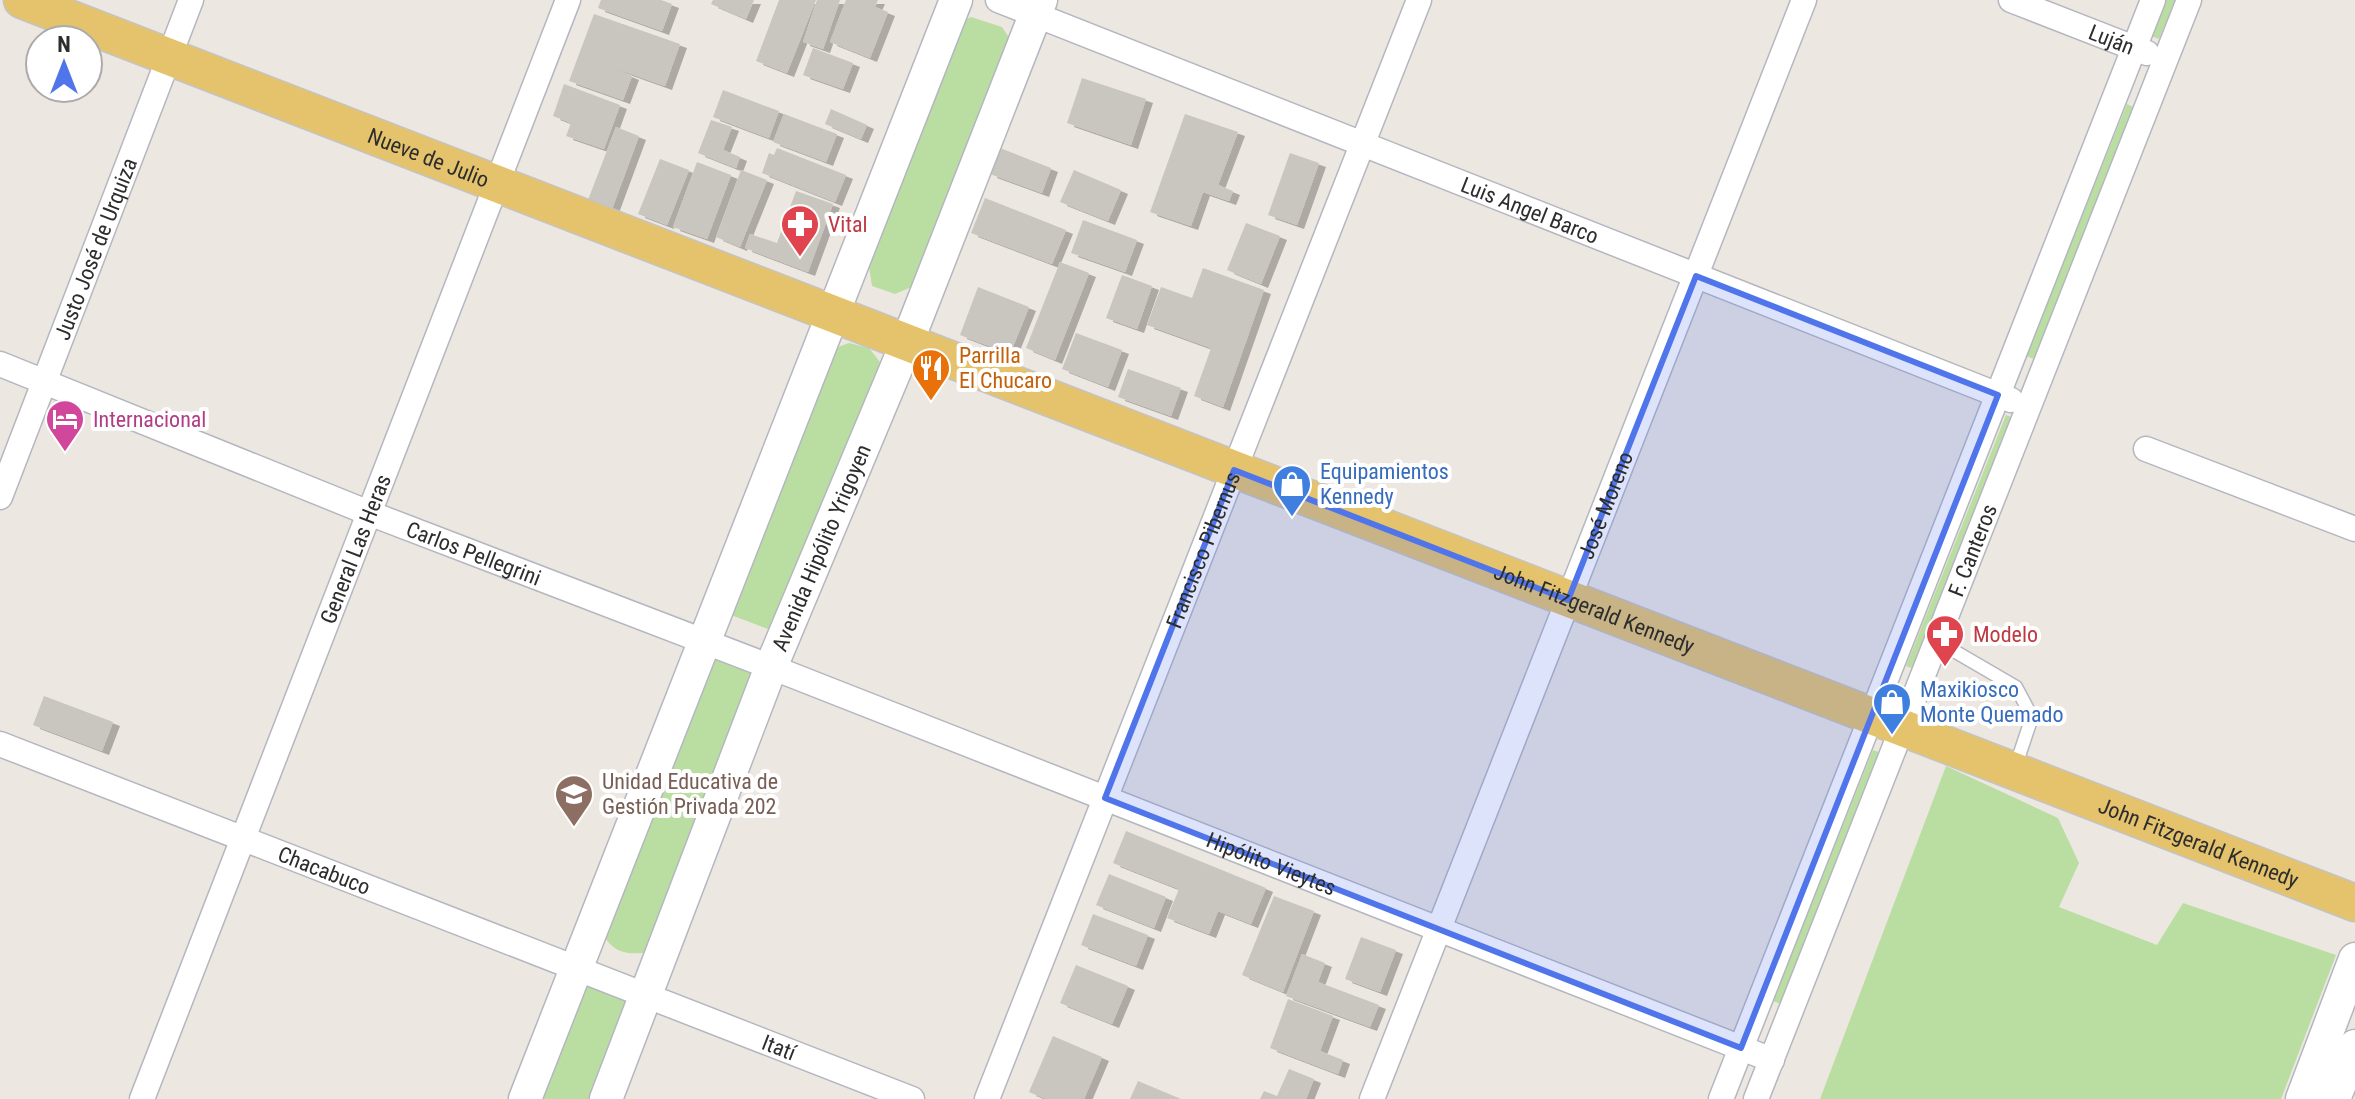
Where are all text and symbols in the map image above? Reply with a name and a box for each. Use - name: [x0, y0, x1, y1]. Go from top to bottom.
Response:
- street label: Luján: [2085, 19, 2138, 59]
- north arrow: [24, 24, 104, 104]
- text: N: [57, 32, 71, 57]
- street label: Nueve de Julio: [364, 123, 493, 192]
- street label: Justo José de Urquiza: [49, 154, 142, 343]
- street label: Luis Angel Barco: [1458, 172, 1602, 248]
- pharmacy icon: Vital: [779, 203, 821, 258]
- place label: Vital: [828, 212, 867, 237]
- place label: Parrilla El Chucaro: [959, 343, 1052, 393]
- restaurant icon: Parrilla El Chucaro: [910, 347, 952, 402]
- hotel icon: Internacional: [44, 398, 86, 453]
- place label: Internacional: [93, 407, 206, 432]
- street label: Avenida Hipólito Yrigoyen: [767, 440, 875, 655]
- street label: José Moreno: [1573, 448, 1638, 563]
- place label: Equipamientos Kennedy: [1320, 459, 1449, 509]
- shop icon: Equipamientos Kennedy: [1271, 463, 1313, 518]
- street label: Francisco Pibernus: [1161, 468, 1245, 632]
- street label: General Las Heras: [315, 471, 395, 627]
- street label: F. Canteros: [1943, 500, 2002, 600]
- street label: Carlos Pellegrini: [403, 516, 544, 590]
- street label: John Fitzgerald Kennedy: [1491, 559, 1698, 659]
- pharmacy icon: Modelo: [1924, 613, 1966, 668]
- place label: Modelo: [1973, 622, 2038, 647]
- place label: Maxikiosco Monte Quemado: [1920, 677, 2063, 727]
- shop icon: Maxikiosco Monte Quemado: [1871, 681, 1913, 736]
- place label: Unidad Educativa de Gestión Privada 202: [602, 769, 778, 819]
- school or university icon: Unidad Educativa de Gestión Privada 202: [553, 773, 595, 828]
- street label: John Fitzgerald Kennedy: [2095, 792, 2302, 892]
- street label: Hipólito Vieytes: [1203, 827, 1340, 900]
- street label: Chacabuco: [275, 841, 374, 899]
- street label: Itatí: [759, 1029, 800, 1065]

